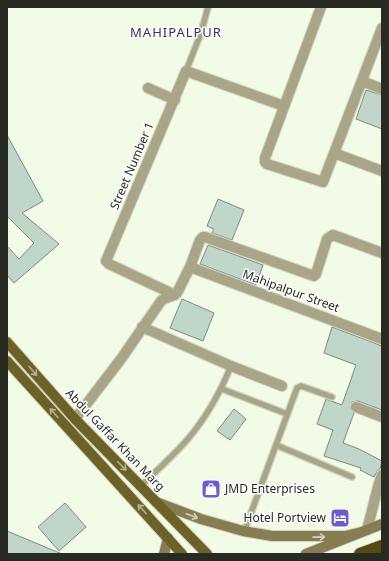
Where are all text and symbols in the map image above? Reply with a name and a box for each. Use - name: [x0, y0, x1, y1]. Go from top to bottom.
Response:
- district label: MAHIPALPUR: [130, 23, 222, 41]
- street label: Street Number 1: [105, 119, 158, 212]
- street label: Mahipalpur Street: [240, 265, 342, 316]
- one-way arrow: [28, 366, 38, 376]
- street label: Abdul Gaffar Khan Marg: [62, 385, 169, 495]
- one-way arrow: [50, 408, 59, 418]
- one-way arrow: [117, 461, 126, 471]
- shop icon: JMD Enterprises: [200, 478, 222, 500]
- place label: JMD Enterprises: [224, 480, 315, 497]
- one-way arrow: [137, 504, 146, 515]
- hotel icon: Hotel Portview: [329, 507, 351, 529]
- place label: Hotel Portview: [244, 509, 327, 526]
- one-way arrow: [185, 512, 197, 520]
- one-way arrow: [312, 533, 325, 541]

